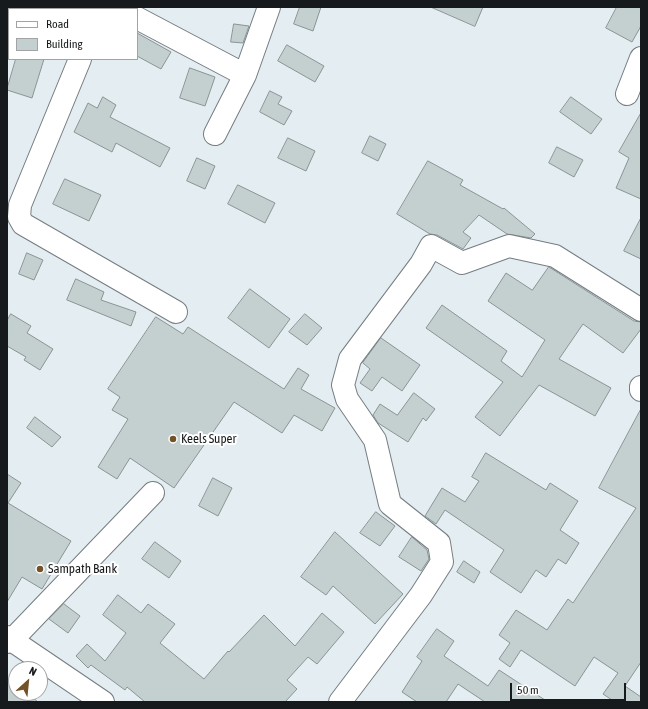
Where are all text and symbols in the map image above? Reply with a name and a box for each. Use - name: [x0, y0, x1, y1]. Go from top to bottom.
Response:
- legend: [8, 8, 138, 60]
- text: Road: [46, 17, 69, 31]
- text: Building: [46, 37, 83, 51]
- place label: Keels Super: [181, 431, 236, 447]
- marker: Keels Super: [168, 434, 178, 444]
- place label: Sampath Bank: [48, 561, 117, 577]
- marker: Sampath Bank: [35, 564, 45, 574]
- north arrow: [8, 661, 48, 701]
- text: N: [27, 664, 39, 678]
- scale bar: [512, 675, 628, 701]
- text: 50 m: [517, 683, 539, 697]

